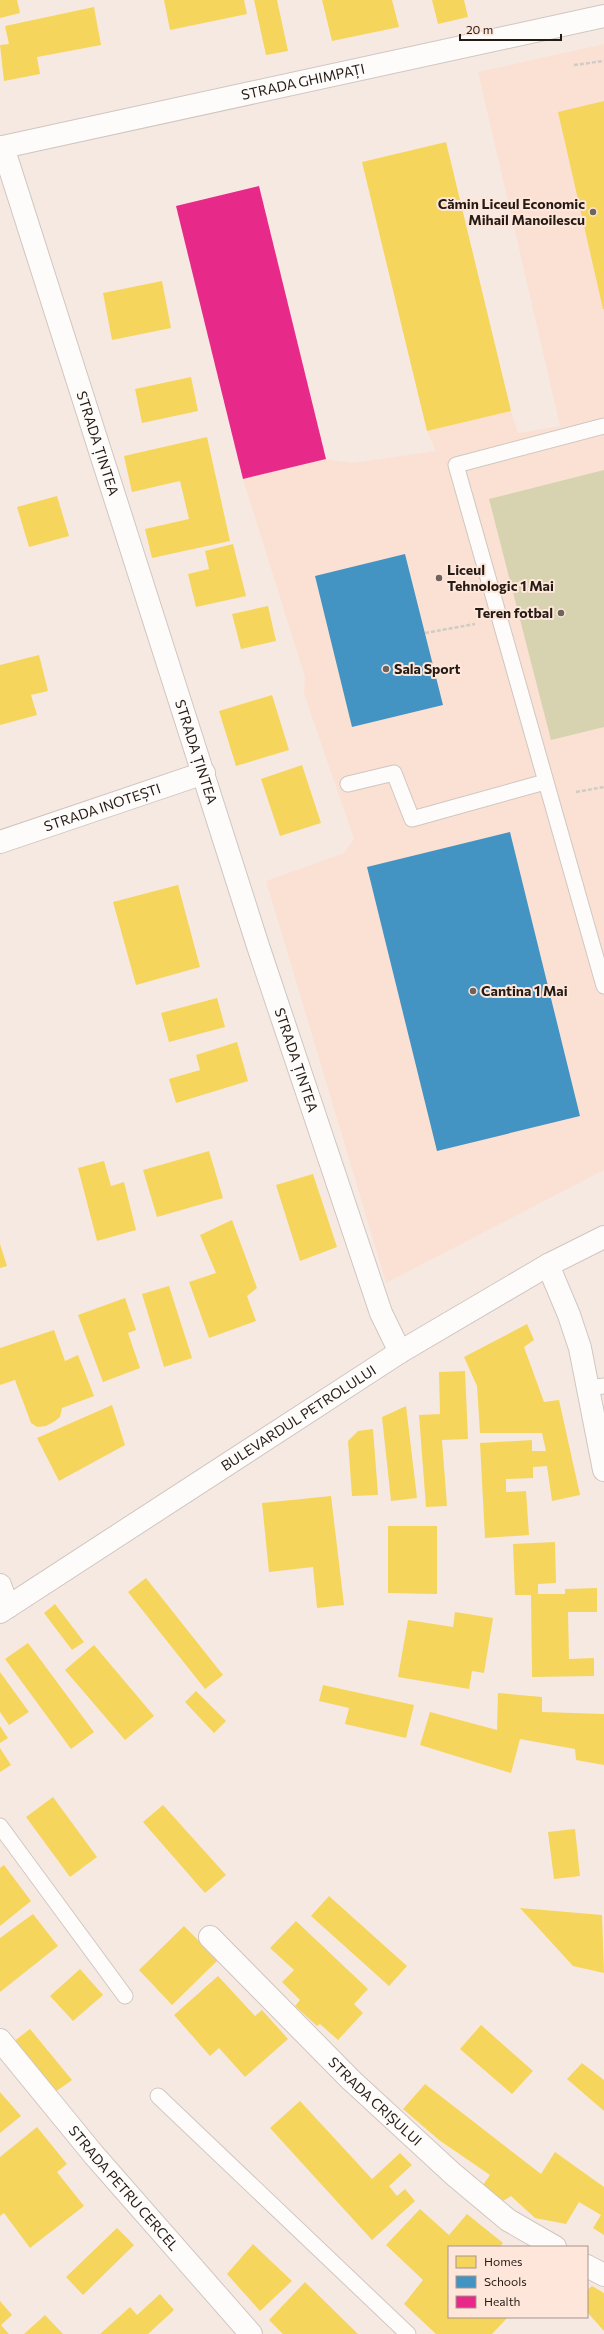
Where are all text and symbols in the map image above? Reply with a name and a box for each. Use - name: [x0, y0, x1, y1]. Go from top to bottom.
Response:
- scale bar: [460, 16, 561, 42]
- text: 20 m: [466, 22, 493, 36]
- street label: STRADA GHIMPAȚI: [240, 59, 366, 103]
- place label: Cămin Liceul Economic Mihail Manoilescu: [438, 195, 585, 228]
- marker: Cămin Liceul Economic Mihail Manoilescu: [588, 207, 598, 217]
- street label: STRADA ȚINTEA: [73, 389, 123, 498]
- place label: Liceul Tehnologic 1 Mai: [447, 561, 554, 594]
- marker: Liceul Tehnologic 1 Mai: [434, 573, 444, 583]
- place label: Teren fotbal: [475, 604, 553, 621]
- marker: Teren fotbal: [556, 608, 566, 618]
- place label: Sala Sport: [394, 660, 460, 677]
- marker: Sala Sport: [381, 664, 391, 674]
- street label: STRADA ȚINTEA: [172, 697, 221, 807]
- street label: STRADA INOTEȘTI: [42, 779, 163, 835]
- place label: Cantina 1 Mai: [481, 982, 568, 999]
- marker: Cantina 1 Mai: [468, 986, 478, 996]
- street label: STRADA ȚINTEA: [271, 1006, 322, 1114]
- street label: BULEVARDUL PETROLULUI: [218, 1361, 379, 1474]
- street label: STRADA CRIȘULUI: [325, 2053, 426, 2149]
- street label: STRADA PETRU CERCEL: [65, 2122, 183, 2254]
- legend: [448, 2246, 588, 2318]
- text: Homes: [484, 2254, 522, 2268]
- text: Schools: [484, 2274, 527, 2288]
- text: Health: [484, 2294, 520, 2308]

